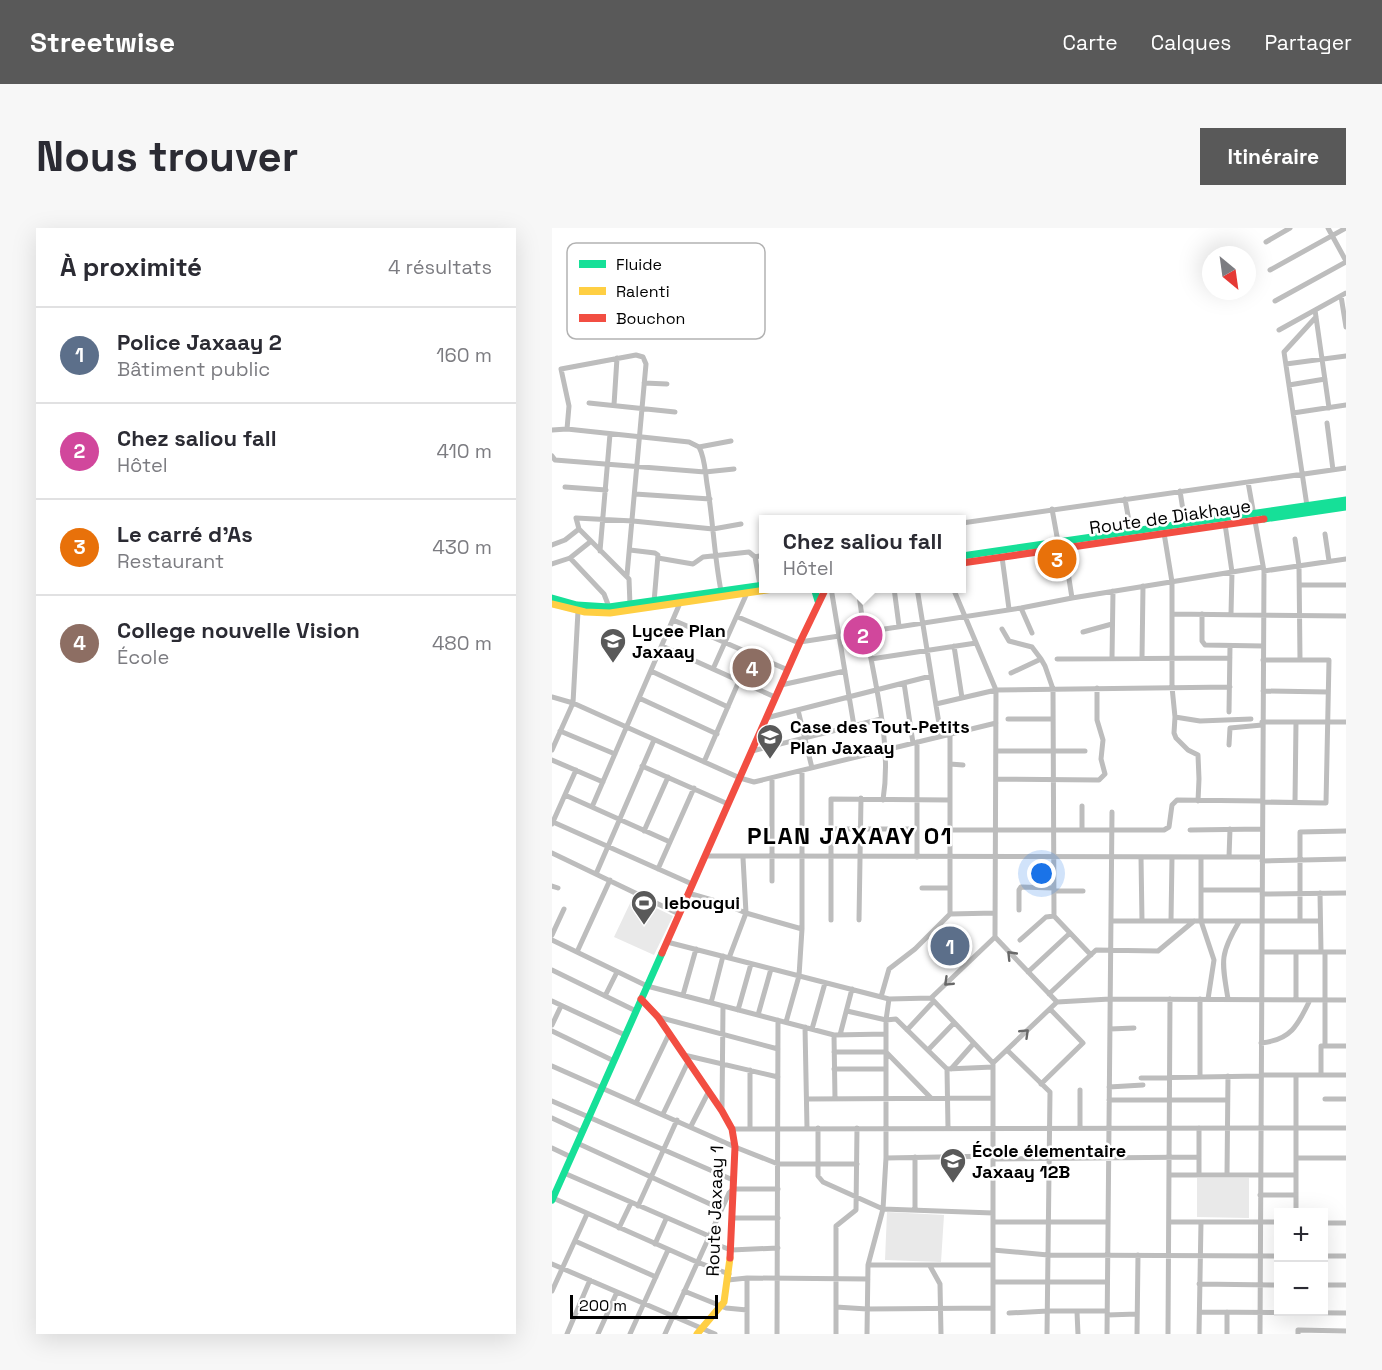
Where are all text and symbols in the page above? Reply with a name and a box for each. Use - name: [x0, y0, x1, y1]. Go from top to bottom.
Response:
- text: Streetwise: [30, 24, 175, 60]
- text: Carte: [1063, 29, 1118, 56]
- text: Calques: [1151, 29, 1231, 56]
- text: Partager: [1264, 29, 1352, 56]
- button: Itinéraire: [1200, 128, 1346, 185]
- text: Nous trouver: [36, 130, 298, 183]
- legend: [567, 243, 765, 339]
- north arrow: [1202, 246, 1256, 300]
- text: À proximité: [60, 250, 202, 284]
- text: 4 résultats: [388, 254, 492, 280]
- text: Fluide: [616, 254, 662, 275]
- text: Ralenti: [616, 281, 670, 302]
- text: Bouchon: [616, 308, 685, 329]
- text: Police Jaxaay 2: [117, 328, 282, 356]
- text: 1: [75, 342, 84, 368]
- text: 160 m: [436, 342, 492, 368]
- text: Bâtiment public: [117, 356, 270, 382]
- text: Chez saliou fall: [117, 424, 277, 452]
- text: 2: [74, 438, 85, 464]
- text: 410 m: [436, 438, 492, 464]
- text: Hôtel: [117, 452, 168, 478]
- street label: Route de Diakhaye: [1088, 494, 1252, 539]
- popup: [759, 515, 966, 593]
- text: Le carré d'As: [117, 520, 253, 548]
- text: Chez saliou fall: [783, 527, 942, 555]
- text: 3: [73, 534, 86, 560]
- text: 430 m: [432, 534, 492, 560]
- pin: 3: [1038, 536, 1076, 582]
- text: Restaurant: [117, 548, 224, 574]
- text: Hôtel: [783, 555, 833, 581]
- pin: 2: [844, 612, 882, 658]
- text: College nouvelle Vision: [117, 616, 360, 644]
- place label: Lycee Plan Jaxaay: [632, 619, 726, 663]
- school or university icon: Lycee Plan Jaxaay: [598, 626, 628, 664]
- text: 4: [73, 630, 86, 656]
- text: 480 m: [432, 630, 492, 656]
- text: École: [117, 644, 169, 670]
- pin: 4: [732, 646, 772, 690]
- place label: Case des Tout-Petits Plan Jaxaay: [790, 715, 970, 759]
- school or university icon: Case des Tout-Petits Plan Jaxaay: [755, 722, 785, 760]
- district label: PLAN JAXAAY 01: [747, 820, 953, 851]
- your location: [1027, 859, 1056, 888]
- sports icon: lebougui: [629, 888, 659, 926]
- place label: lebougui: [664, 891, 740, 914]
- pin: 1: [930, 924, 970, 968]
- one-way arrow: [1007, 951, 1018, 961]
- one-way arrow: [944, 975, 955, 986]
- one-way arrow: [1019, 1029, 1029, 1040]
- place label: École élementaire Jaxaay 12B: [972, 1139, 1126, 1183]
- street label: Route Jaxaay 1: [701, 1145, 728, 1277]
- school or university icon: École élementaire Jaxaay 12B: [938, 1146, 968, 1184]
- map controls: [1274, 1208, 1328, 1316]
- button: +: [1274, 1208, 1328, 1262]
- button: −: [1274, 1262, 1328, 1316]
- scale bar: [570, 1292, 718, 1320]
- text: 200 m: [579, 1295, 627, 1316]

